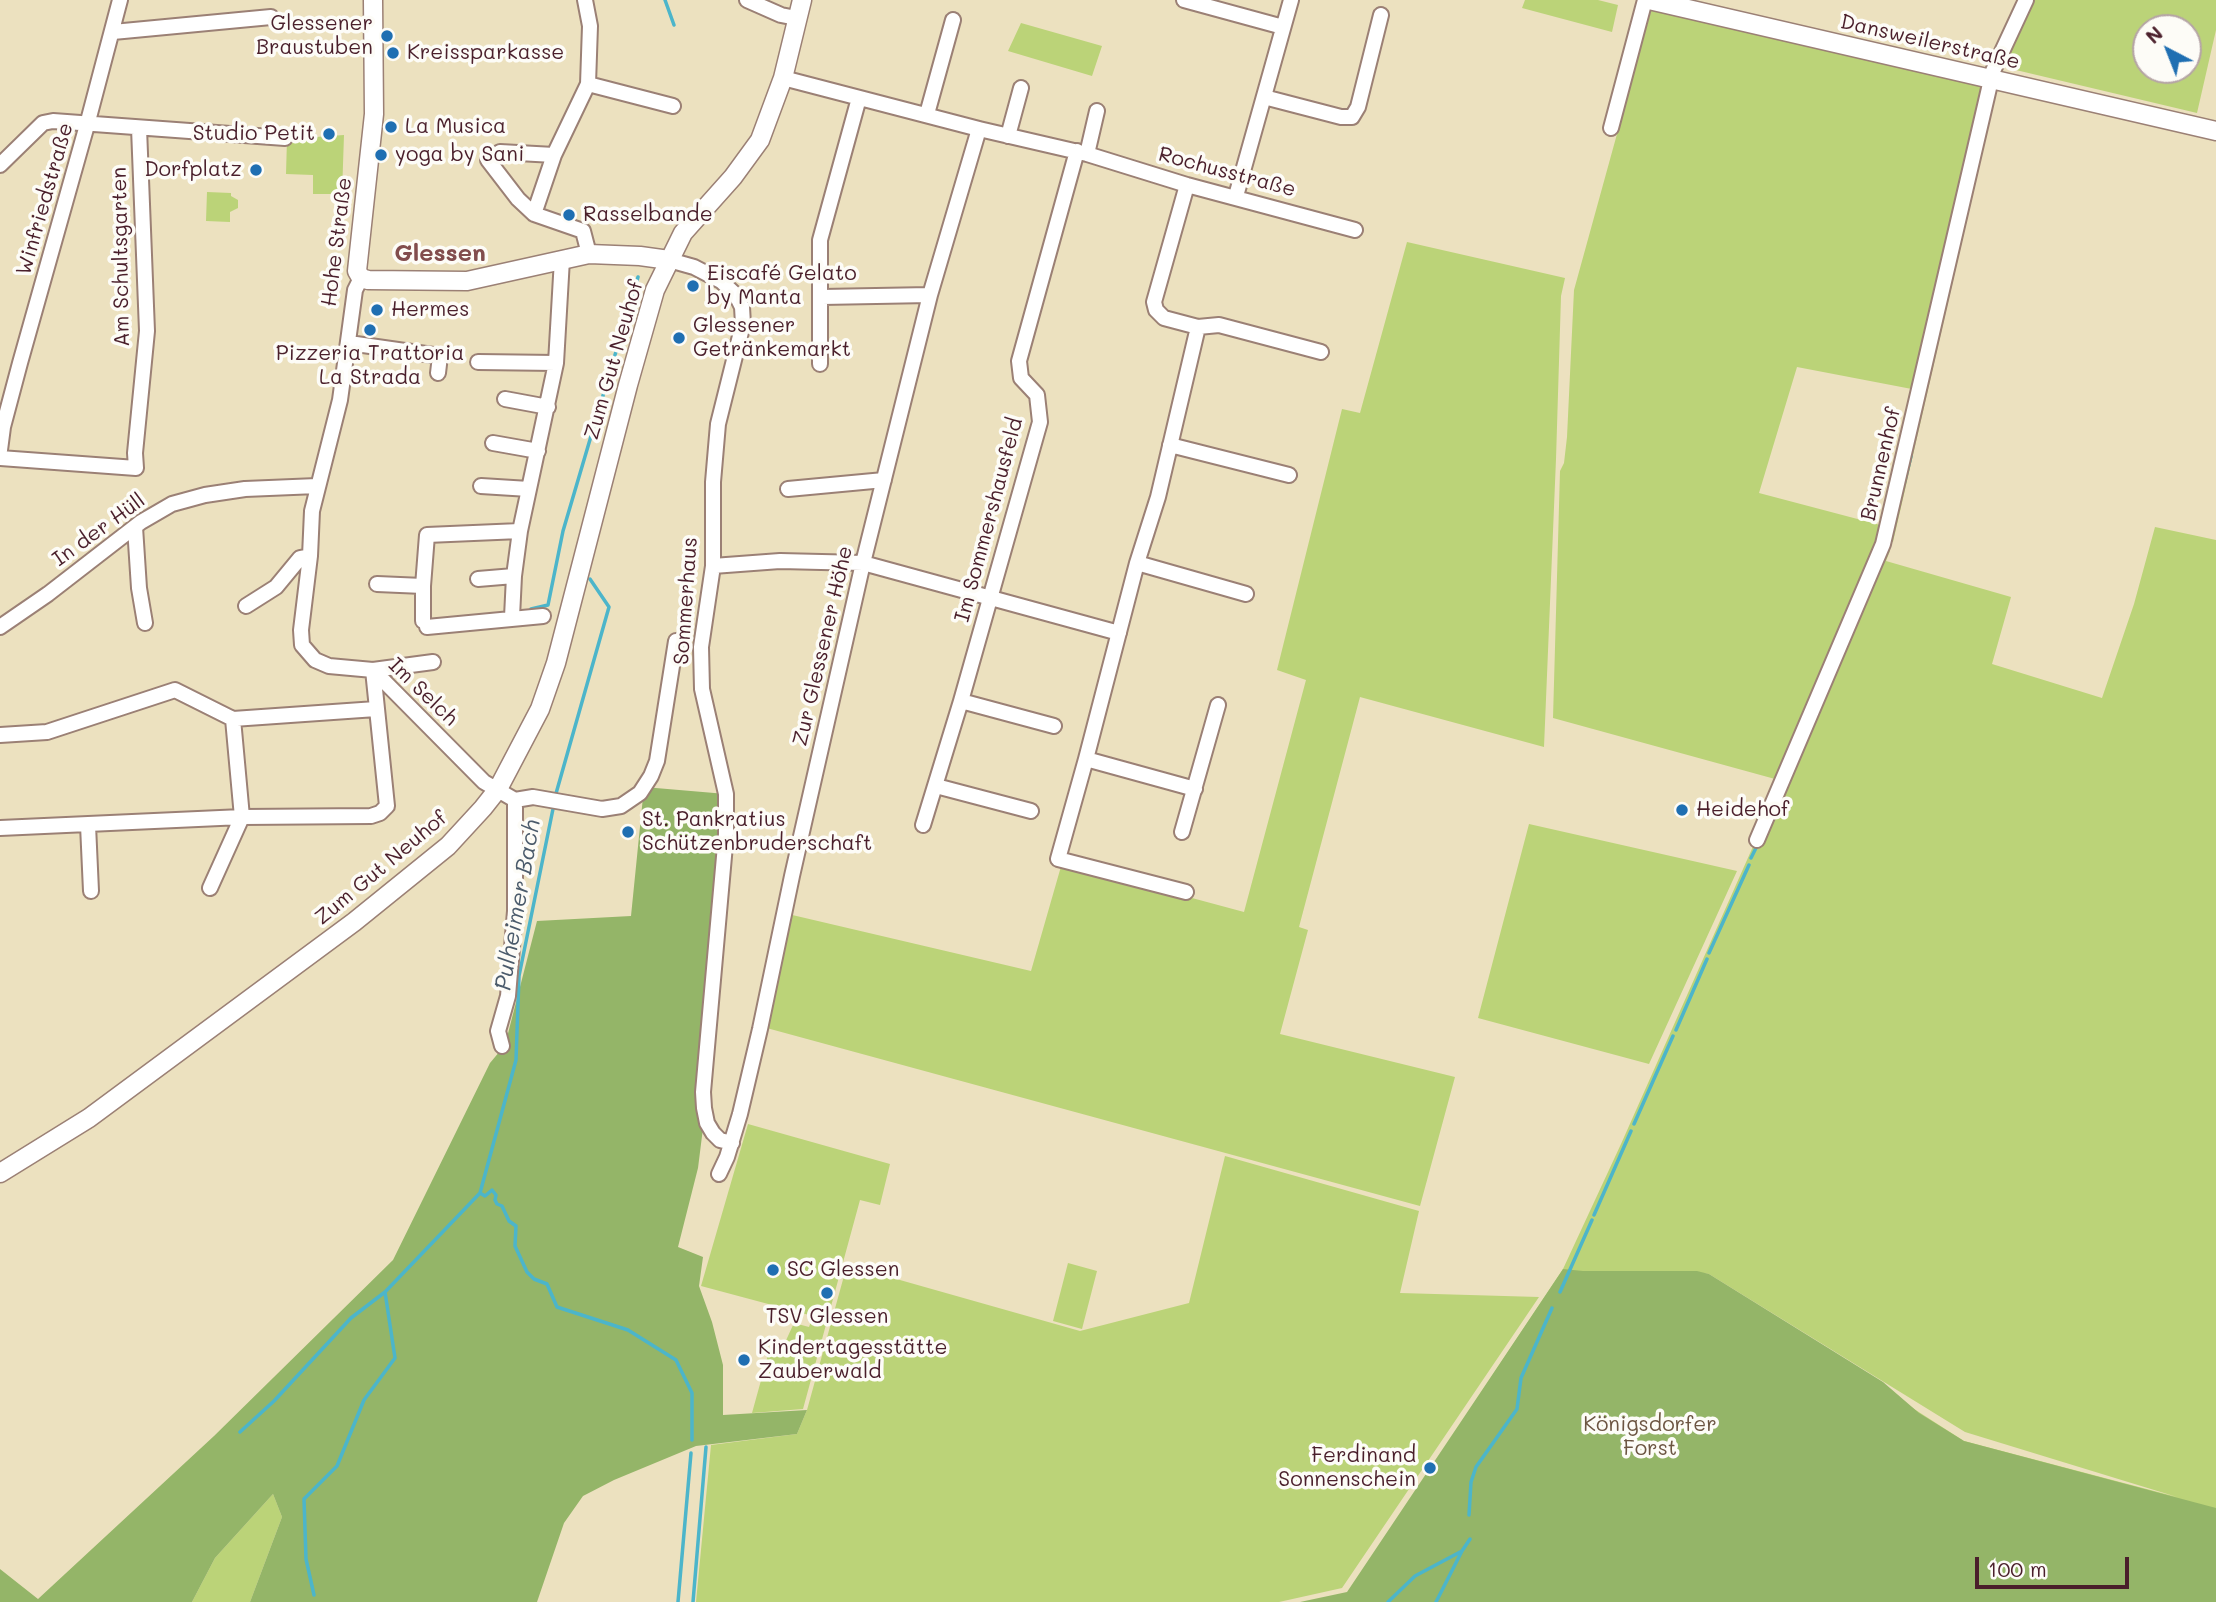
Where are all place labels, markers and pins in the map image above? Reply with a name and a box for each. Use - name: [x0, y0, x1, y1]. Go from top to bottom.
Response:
- place label: Glessener Braustuben: [256, 11, 373, 61]
- marker: Glessener Braustuben: [379, 28, 395, 44]
- place label: Kreissparkasse: [407, 40, 564, 66]
- marker: Kreissparkasse: [385, 45, 401, 61]
- place label: La Musica: [405, 114, 506, 140]
- marker: La Musica: [383, 119, 399, 135]
- place label: Studio Petit: [193, 121, 315, 147]
- marker: Studio Petit: [321, 126, 337, 142]
- place label: yoga by Sani: [395, 142, 524, 168]
- marker: yoga by Sani: [373, 147, 389, 163]
- place label: Dorfplatz: [144, 157, 242, 183]
- marker: Dorfplatz: [248, 162, 264, 178]
- place label: Rasselbande: [583, 202, 713, 228]
- marker: Rasselbande: [561, 207, 577, 223]
- place label: Eiscafé Gelato by Manta: [707, 261, 857, 311]
- marker: Eiscafé Gelato by Manta: [685, 278, 701, 294]
- place label: Hermes: [391, 297, 469, 323]
- marker: Hermes: [369, 302, 385, 318]
- place label: Glessener Getränkemarkt: [693, 313, 851, 363]
- marker: Pizzeria Trattoria La Strada: [362, 322, 378, 338]
- marker: Glessener Getränkemarkt: [671, 330, 687, 346]
- place label: Pizzeria Trattoria La Strada: [276, 341, 464, 391]
- place label: Heidehof: [1696, 797, 1789, 823]
- marker: Heidehof: [1674, 802, 1690, 818]
- place label: St. Pankratius Schützenbruderschaft: [642, 807, 872, 857]
- marker: St. Pankratius Schützenbruderschaft: [620, 824, 636, 840]
- place label: SC Glessen: [787, 1257, 899, 1283]
- marker: SC Glessen: [765, 1262, 781, 1278]
- marker: TSV Glessen: [819, 1285, 835, 1301]
- place label: TSV Glessen: [766, 1304, 888, 1330]
- place label: Kindertagesstätte Zauberwald: [758, 1335, 947, 1385]
- marker: Kindertagesstätte Zauberwald: [736, 1352, 752, 1368]
- place label: Ferdinand Sonnenschein: [1278, 1443, 1416, 1493]
- marker: Ferdinand Sonnenschein: [1422, 1460, 1438, 1476]

